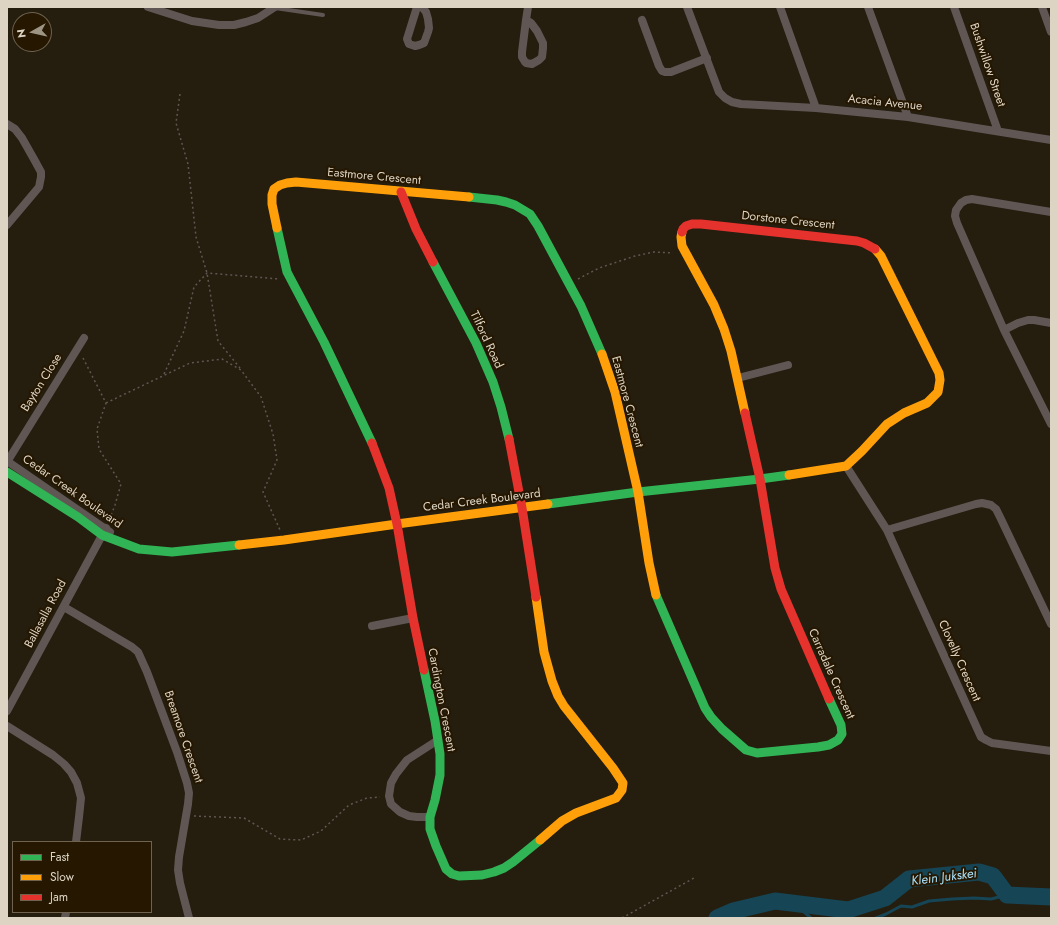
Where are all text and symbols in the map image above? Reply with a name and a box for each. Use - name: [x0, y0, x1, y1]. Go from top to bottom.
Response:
- north arrow: [12, 12, 52, 52]
- street label: Bushwillow Street: [966, 21, 1008, 109]
- text: N: [13, 28, 30, 39]
- street label: Acacia Avenue: [847, 92, 923, 114]
- street label: Eastmore Crescent: [327, 166, 421, 188]
- street label: Dorstone Crescent: [741, 209, 835, 233]
- street label: Tilford Road: [466, 309, 506, 371]
- street label: Bayton Close: [19, 351, 65, 415]
- street label: Eastmore Crescent: [608, 355, 646, 449]
- street label: Cedar Creek Boulevard: [19, 452, 125, 532]
- street label: Cedar Creek Boulevard: [422, 487, 542, 515]
- street label: Ballasalla Road: [22, 577, 70, 651]
- street label: Clovelly Crescent: [935, 618, 983, 704]
- street label: Carradale Crescent: [805, 627, 857, 721]
- street label: Cardington Crescent: [424, 647, 458, 753]
- street label: Breamore Crescent: [160, 689, 206, 785]
- legend: [12, 841, 152, 913]
- text: Fast: [50, 848, 69, 866]
- water label: Klein Jukskei: [910, 866, 978, 890]
- text: Slow: [50, 868, 74, 886]
- text: Jam: [50, 888, 68, 906]

